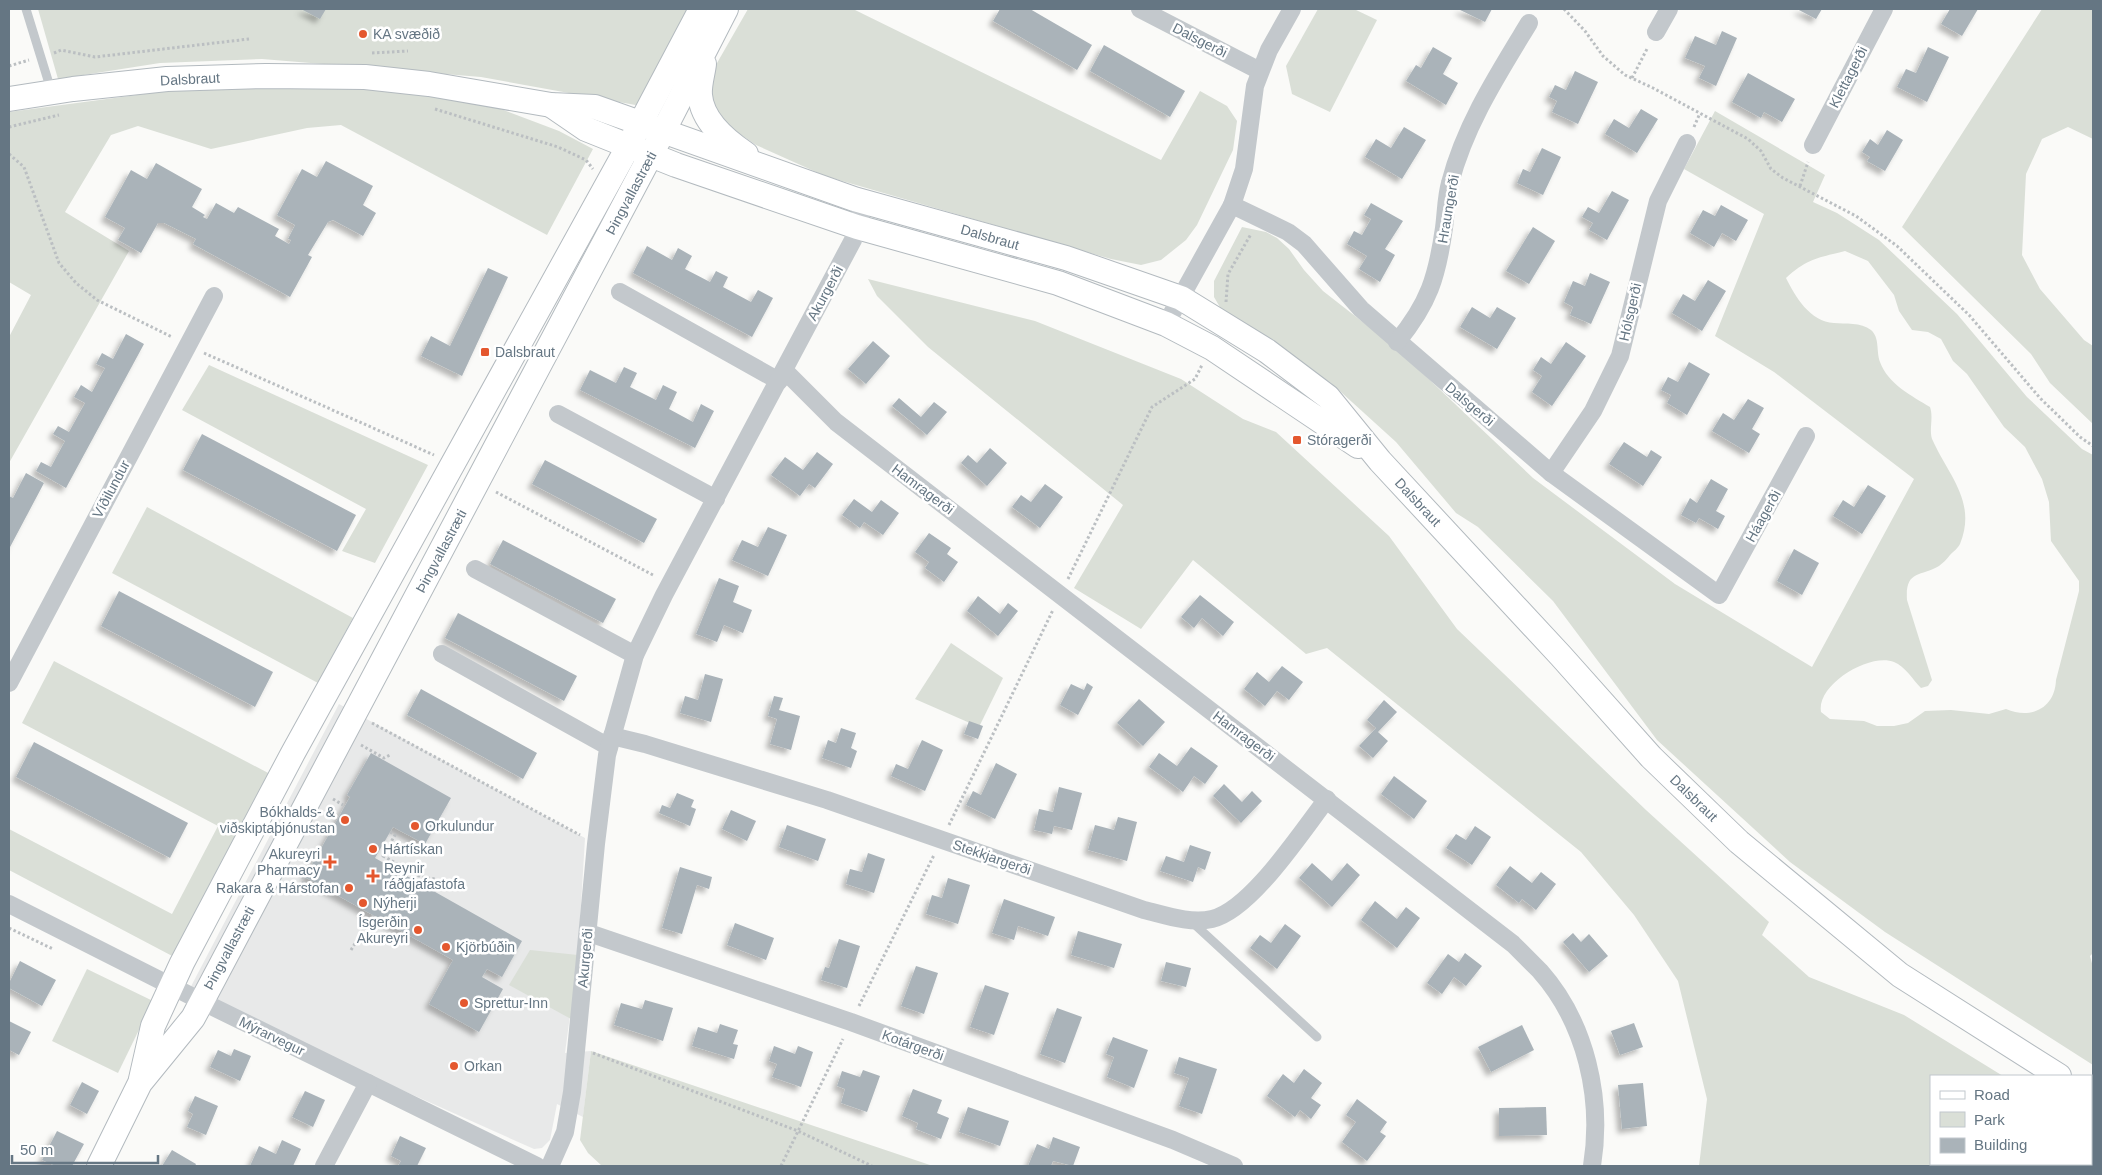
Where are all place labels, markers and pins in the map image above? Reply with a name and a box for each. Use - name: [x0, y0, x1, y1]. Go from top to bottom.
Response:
- place label: KA svæðið: [373, 26, 440, 42]
- marker: KA svæðið: [357, 28, 369, 40]
- place label: Dalsbraut: [495, 344, 555, 360]
- marker: Dalsbraut: [479, 346, 491, 358]
- place label: Stóragerði: [1307, 432, 1372, 448]
- marker: Stóragerði: [1291, 434, 1303, 446]
- place label: Bókhalds- & viðskiptaþjónustan: [220, 804, 336, 836]
- marker: Bókhalds- & viðskiptaþjónustan: [339, 814, 351, 826]
- place label: Orkulundur: [425, 818, 495, 834]
- marker: Orkulundur: [409, 820, 421, 832]
- place label: Hártískan: [383, 841, 443, 857]
- marker: Hártískan: [367, 843, 379, 855]
- place label: Akureyri Pharmacy: [257, 846, 320, 878]
- marker: Akureyri Pharmacy: [324, 856, 336, 868]
- place label: Reynir ráðgjafastofa: [384, 860, 465, 892]
- marker: Reynir ráðgjafastofa: [366, 869, 380, 883]
- place label: Rakara & Hárstofan: [216, 880, 339, 896]
- marker: Rakara & Hárstofan: [343, 882, 355, 894]
- place label: Nýherji: [373, 895, 417, 911]
- marker: Nýherji: [357, 897, 369, 909]
- place label: Ísgerðin Akureyri: [357, 914, 408, 946]
- marker: Ísgerðin Akureyri: [412, 924, 424, 936]
- place label: Kjörbúðin: [456, 939, 515, 955]
- marker: Kjörbúðin: [440, 941, 452, 953]
- place label: Sprettur-Inn: [474, 995, 548, 1011]
- marker: Sprettur-Inn: [458, 997, 470, 1009]
- place label: Orkan: [464, 1058, 502, 1074]
- marker: Orkan: [448, 1060, 460, 1072]

